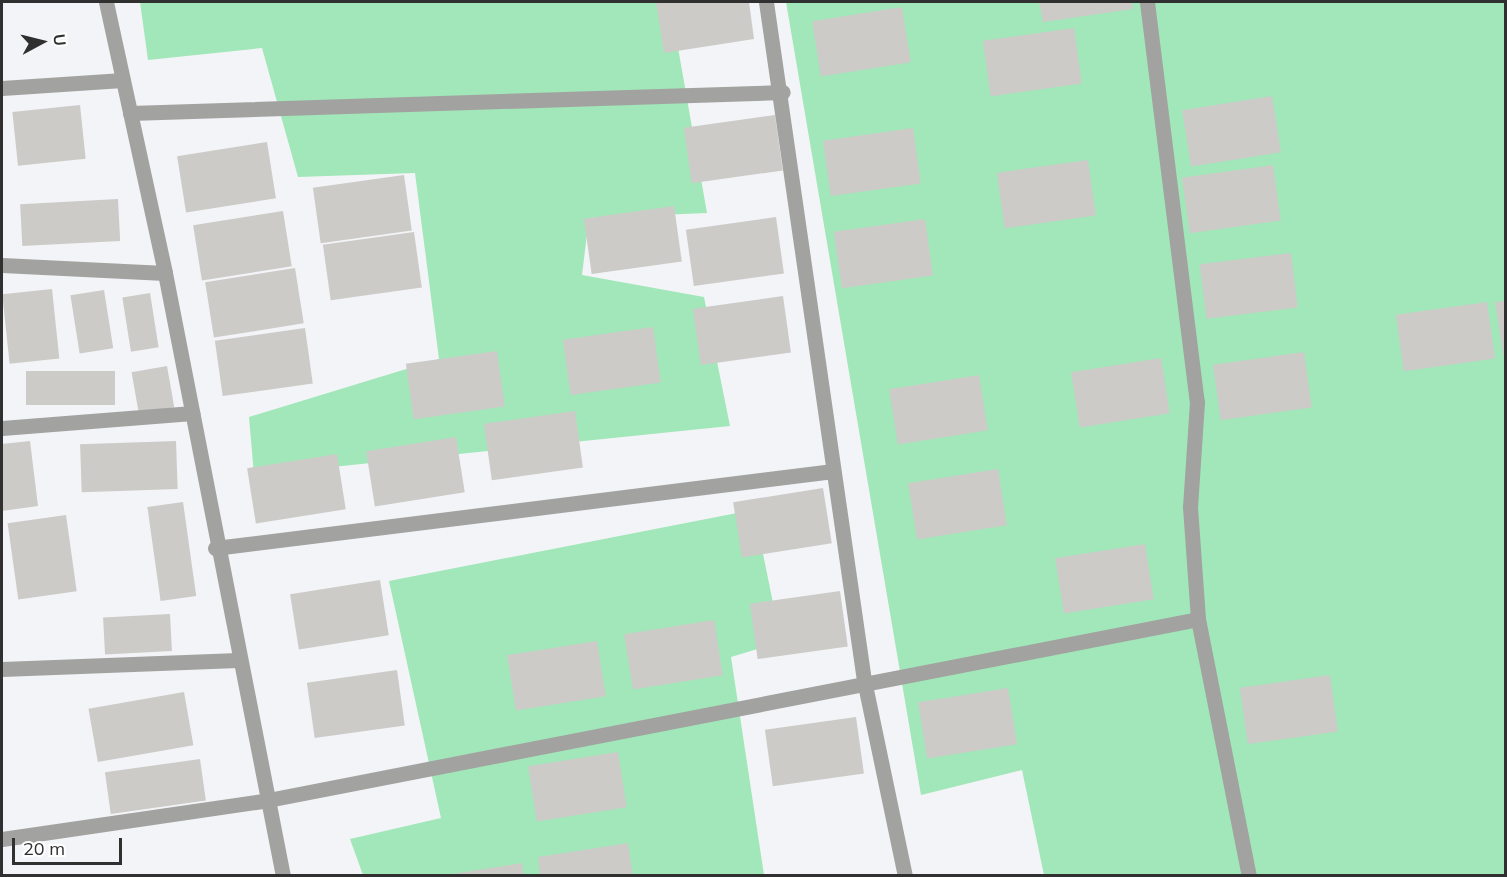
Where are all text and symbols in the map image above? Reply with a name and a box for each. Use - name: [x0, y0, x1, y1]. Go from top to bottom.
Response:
- north arrow: [12, 12, 72, 72]
- text: U: [49, 33, 71, 47]
- scale bar: [15, 826, 124, 864]
- text: 20 m: [23, 837, 65, 860]

